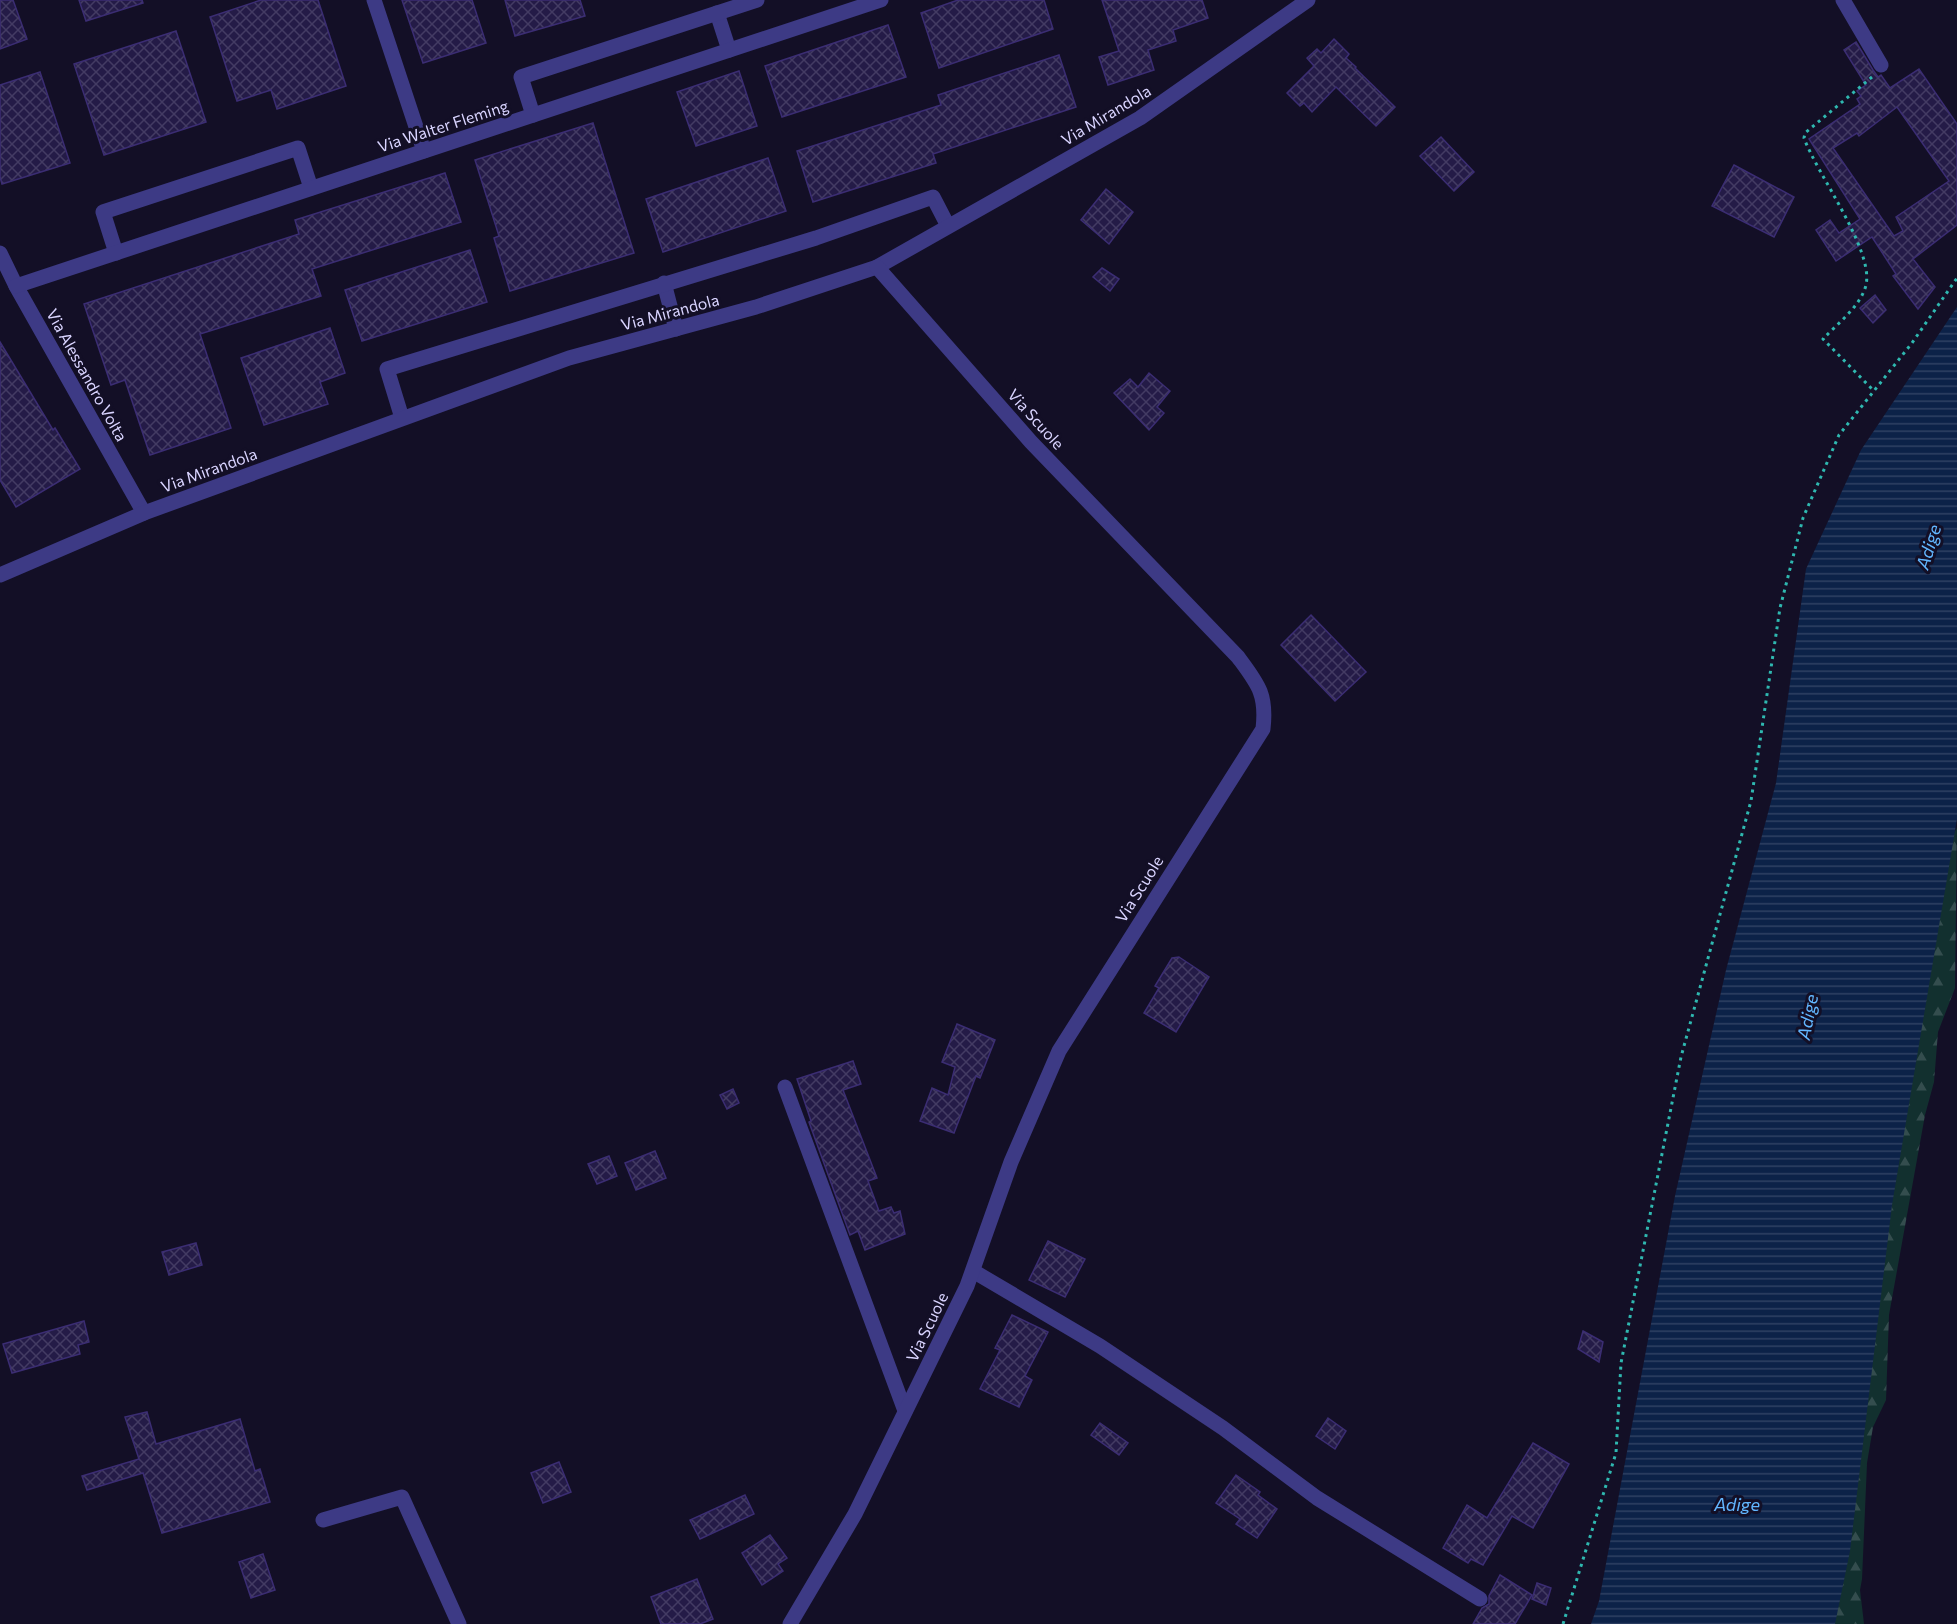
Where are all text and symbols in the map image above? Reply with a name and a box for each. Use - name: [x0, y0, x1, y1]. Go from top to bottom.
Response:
- street label: Via Mirandola: [1058, 80, 1154, 149]
- street label: Via Walter Fleming: [375, 95, 511, 156]
- street label: Via Mirandola: [619, 289, 721, 334]
- street label: Via Alessandro Volta: [43, 305, 132, 444]
- street label: Via Scuole: [1004, 385, 1068, 453]
- street label: Via Mirandola: [158, 443, 260, 496]
- water label: Adige: [1911, 521, 1945, 573]
- street label: Via Scuole: [1111, 852, 1166, 925]
- water label: Adige: [1792, 992, 1822, 1042]
- street label: Via Scuole: [902, 1289, 951, 1365]
- water label: Adige: [1713, 1493, 1760, 1515]

